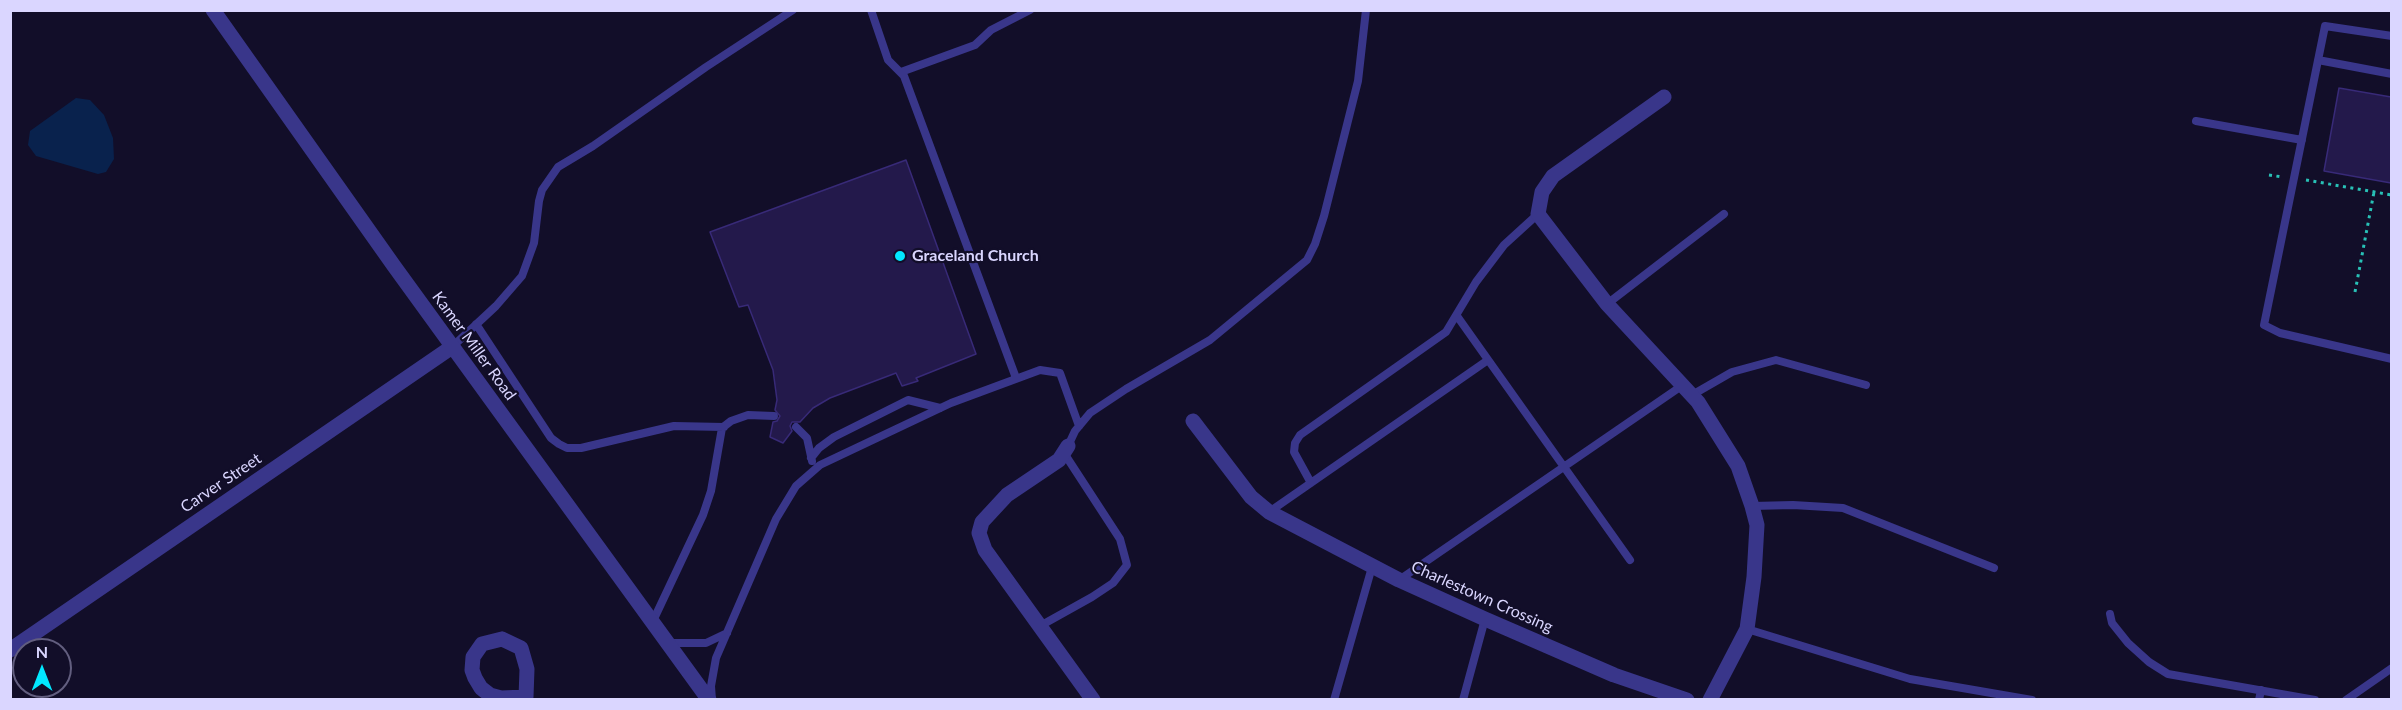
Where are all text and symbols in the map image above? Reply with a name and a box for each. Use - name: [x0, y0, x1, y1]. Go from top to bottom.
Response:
- place label: Graceland Church: [912, 246, 1039, 266]
- marker: Graceland Church: [893, 249, 907, 263]
- street label: Kamer Miller Road: [428, 288, 520, 404]
- street label: Carver Street: [177, 449, 265, 517]
- street label: Charlestown Crossing: [1408, 557, 1556, 637]
- north arrow: [12, 638, 72, 698]
- text: N: [36, 642, 48, 661]

